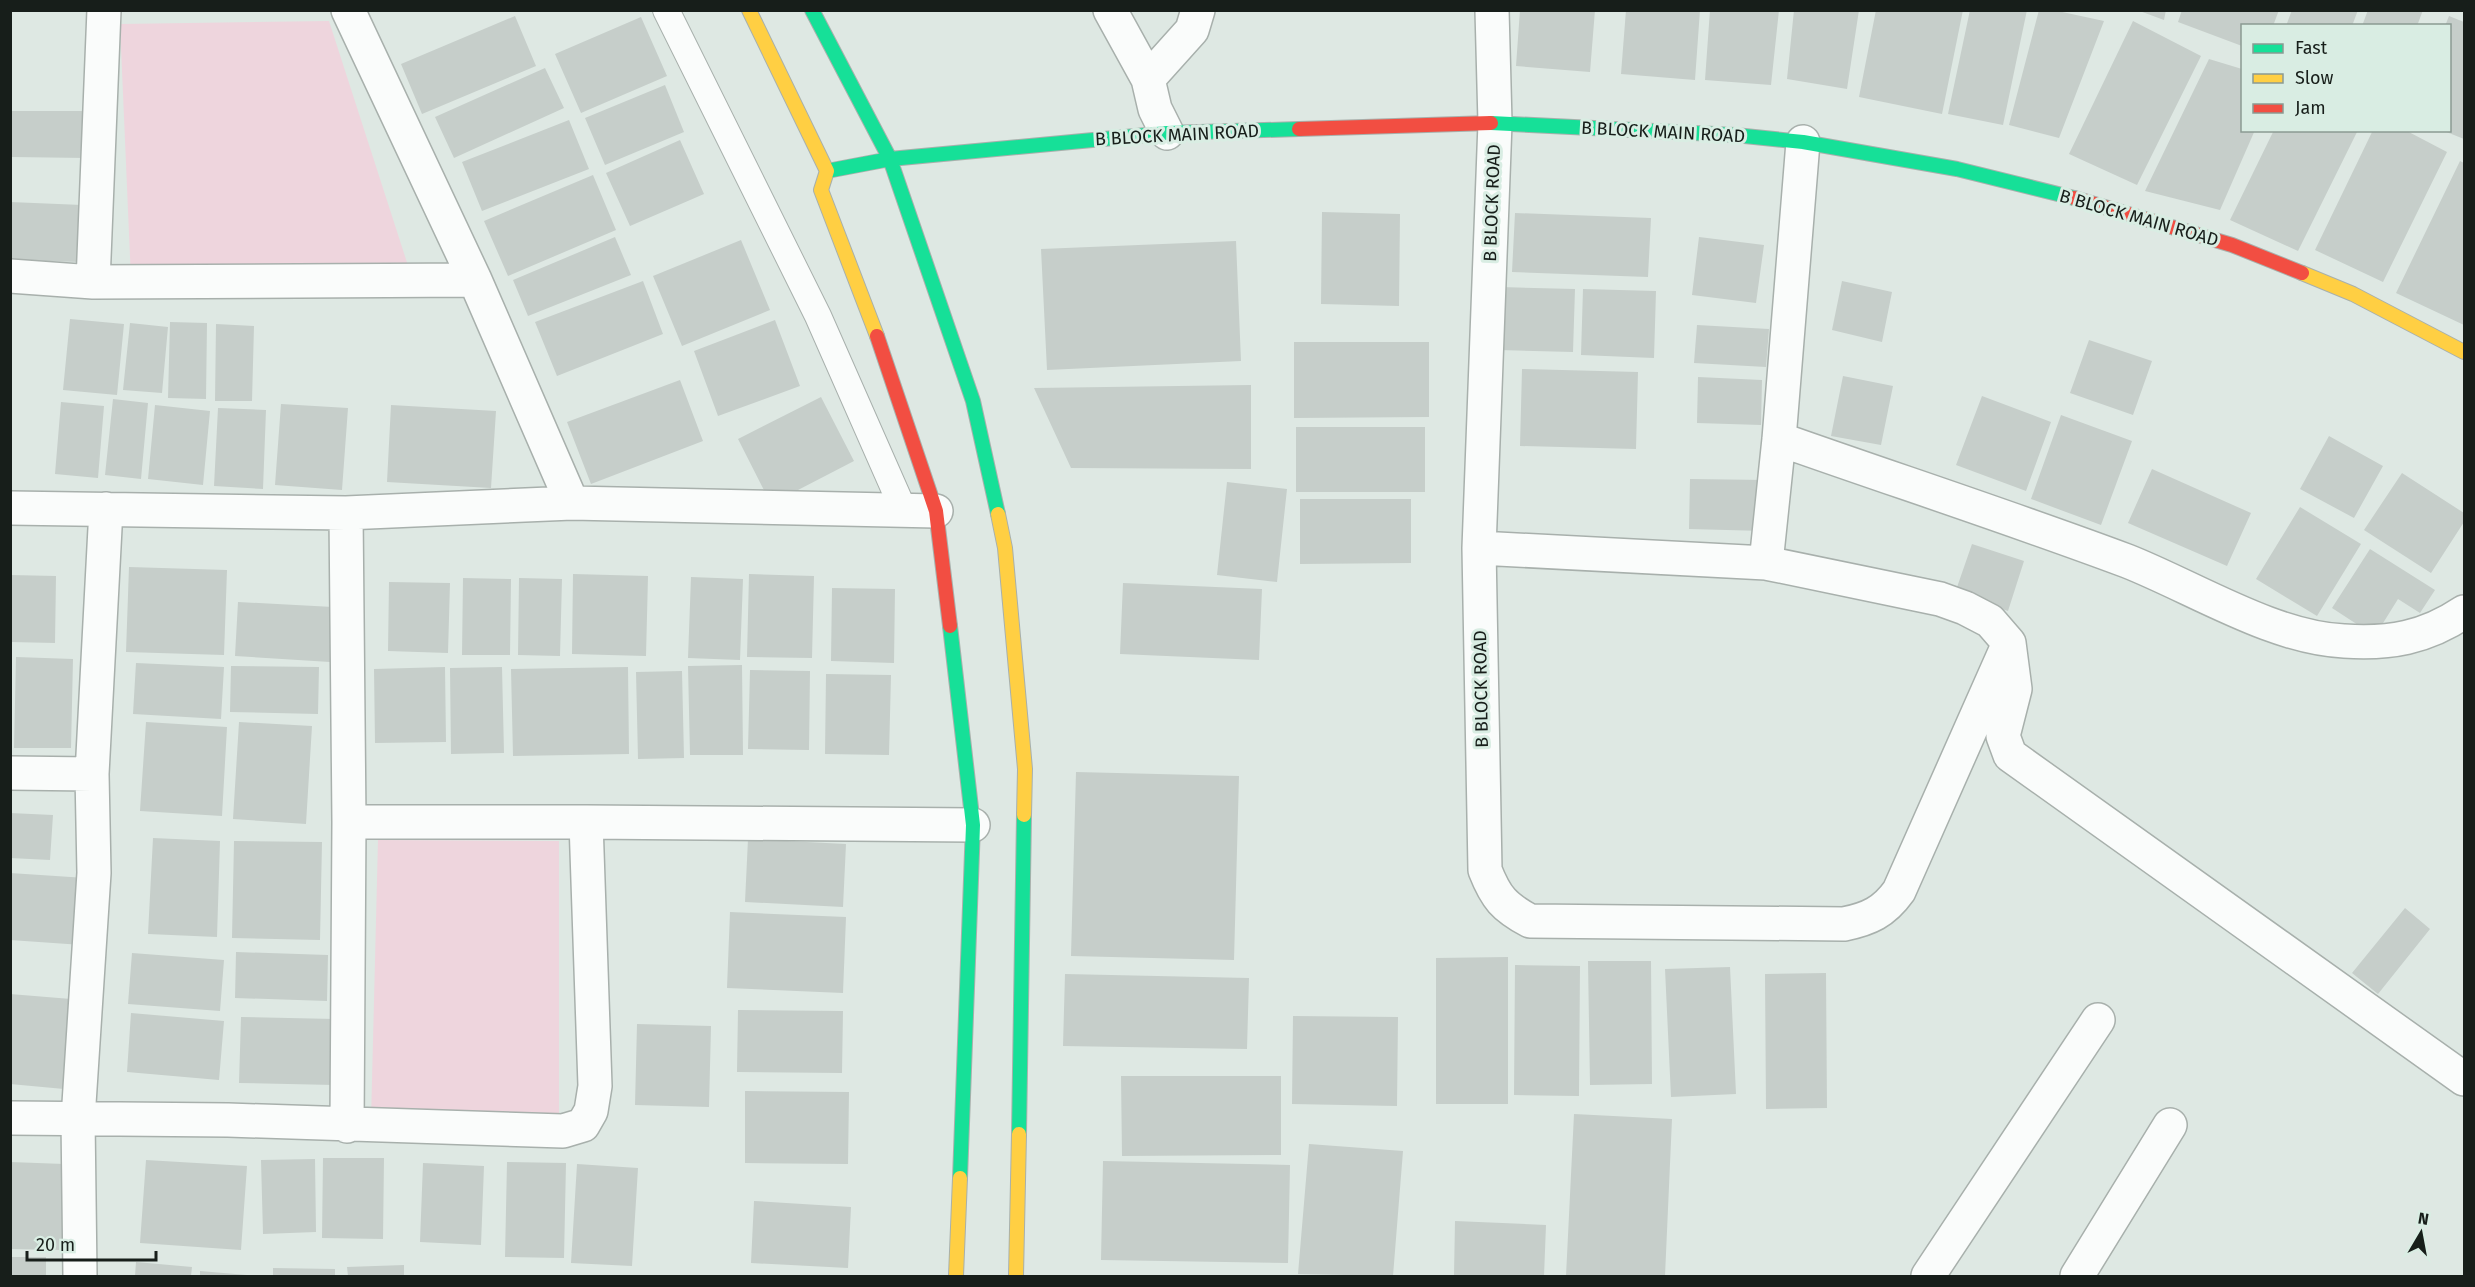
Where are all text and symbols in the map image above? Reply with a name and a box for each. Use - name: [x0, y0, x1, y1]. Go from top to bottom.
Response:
- legend: [2241, 24, 2451, 132]
- text: Fast: [2295, 37, 2328, 59]
- text: Slow: [2295, 67, 2334, 89]
- text: Jam: [2295, 97, 2326, 119]
- street label: B BLOCK MAIN ROAD: [1580, 117, 1746, 147]
- street label: B BLOCK MAIN ROAD: [1094, 120, 1260, 150]
- street label: B BLOCK ROAD: [1479, 144, 1505, 262]
- street label: B BLOCK MAIN ROAD: [2057, 185, 2221, 251]
- street label: B BLOCK ROAD: [1469, 630, 1493, 748]
- north arrow: [2391, 1203, 2451, 1263]
- text: N: [2417, 1208, 2430, 1229]
- scale bar: [27, 1224, 156, 1262]
- text: 20 m: [36, 1234, 75, 1256]

